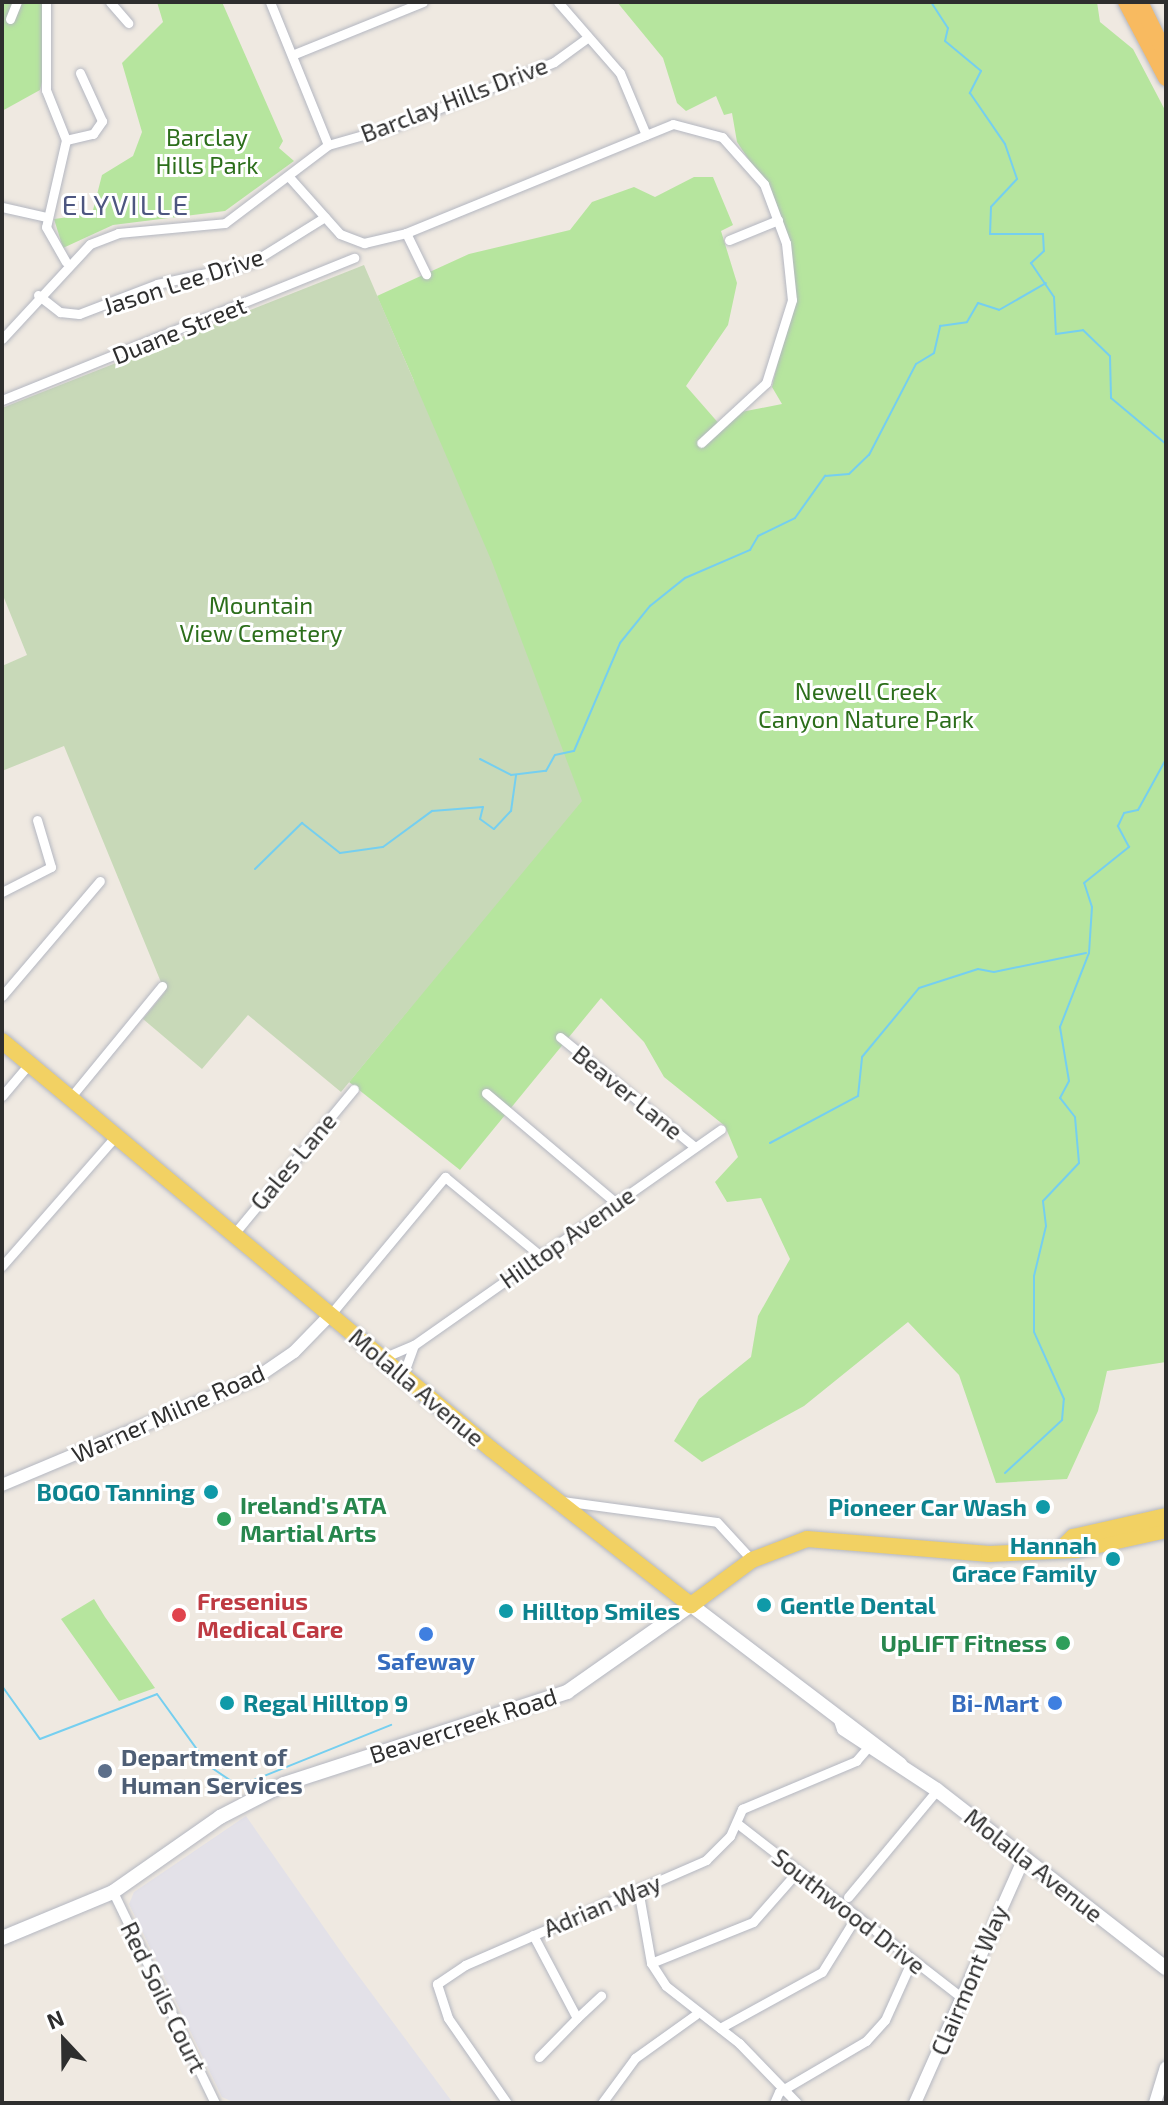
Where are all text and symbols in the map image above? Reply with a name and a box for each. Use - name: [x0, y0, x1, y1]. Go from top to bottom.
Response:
- street label: Barclay Hills Drive: [356, 50, 552, 148]
- park label: Barclay Hills Park: [156, 123, 258, 179]
- district label: ELYVILLE: [62, 187, 190, 221]
- street label: Jason Lee Drive: [99, 242, 267, 320]
- street label: Duane Street: [108, 290, 250, 370]
- park label: Mountain View Cemetery: [179, 591, 343, 647]
- park label: Newell Creek Canyon Nature Park: [758, 677, 974, 733]
- street label: Beaver Lane: [567, 1039, 689, 1145]
- street label: Gales Lane: [244, 1106, 342, 1216]
- street label: Hilltop Avenue: [494, 1180, 640, 1294]
- street label: Molalla Avenue: [343, 1322, 491, 1452]
- street label: Warner Milne Road: [67, 1357, 269, 1469]
- place label: BOGO Tanning: [36, 1478, 195, 1506]
- marker: BOGO Tanning: [202, 1483, 220, 1501]
- place label: Ireland's ATA Martial Arts: [240, 1491, 387, 1547]
- place label: Pioneer Car Wash: [827, 1493, 1027, 1521]
- marker: Pioneer Car Wash: [1034, 1498, 1052, 1516]
- marker: Ireland's ATA Martial Arts: [215, 1510, 233, 1528]
- place label: Hannah Grace Family: [952, 1531, 1097, 1587]
- marker: Hannah Grace Family: [1104, 1550, 1122, 1568]
- place label: Fresenius Medical Care: [197, 1587, 344, 1643]
- place label: Gentle Dental: [780, 1591, 936, 1619]
- marker: Gentle Dental: [755, 1596, 773, 1614]
- place label: Hilltop Smiles: [522, 1597, 680, 1625]
- marker: Hilltop Smiles: [497, 1602, 515, 1620]
- marker: Fresenius Medical Care: [168, 1604, 190, 1626]
- marker: Safeway: [417, 1625, 435, 1643]
- place label: UpLIFT Fitness: [880, 1629, 1047, 1657]
- marker: UpLIFT Fitness: [1054, 1634, 1072, 1652]
- place label: Safeway: [377, 1647, 475, 1675]
- street label: Beavercreek Road: [366, 1681, 560, 1769]
- place label: Regal Hilltop 9: [243, 1689, 409, 1717]
- place label: Bi-Mart: [951, 1689, 1039, 1717]
- marker: Regal Hilltop 9: [218, 1694, 236, 1712]
- marker: Bi-Mart: [1046, 1694, 1064, 1712]
- place label: Department of Human Services: [121, 1743, 303, 1799]
- marker: Department of Human Services: [96, 1762, 114, 1780]
- street label: Molalla Avenue: [959, 1802, 1109, 1928]
- street label: Southwood Drive: [766, 1842, 932, 1980]
- street label: Adrian Way: [539, 1867, 665, 1943]
- street label: Clairmont Way: [924, 1900, 1014, 2060]
- street label: Red Soils Court: [115, 1917, 213, 2077]
- north arrow: [24, 2001, 104, 2081]
- text: N: [43, 2004, 67, 2034]

